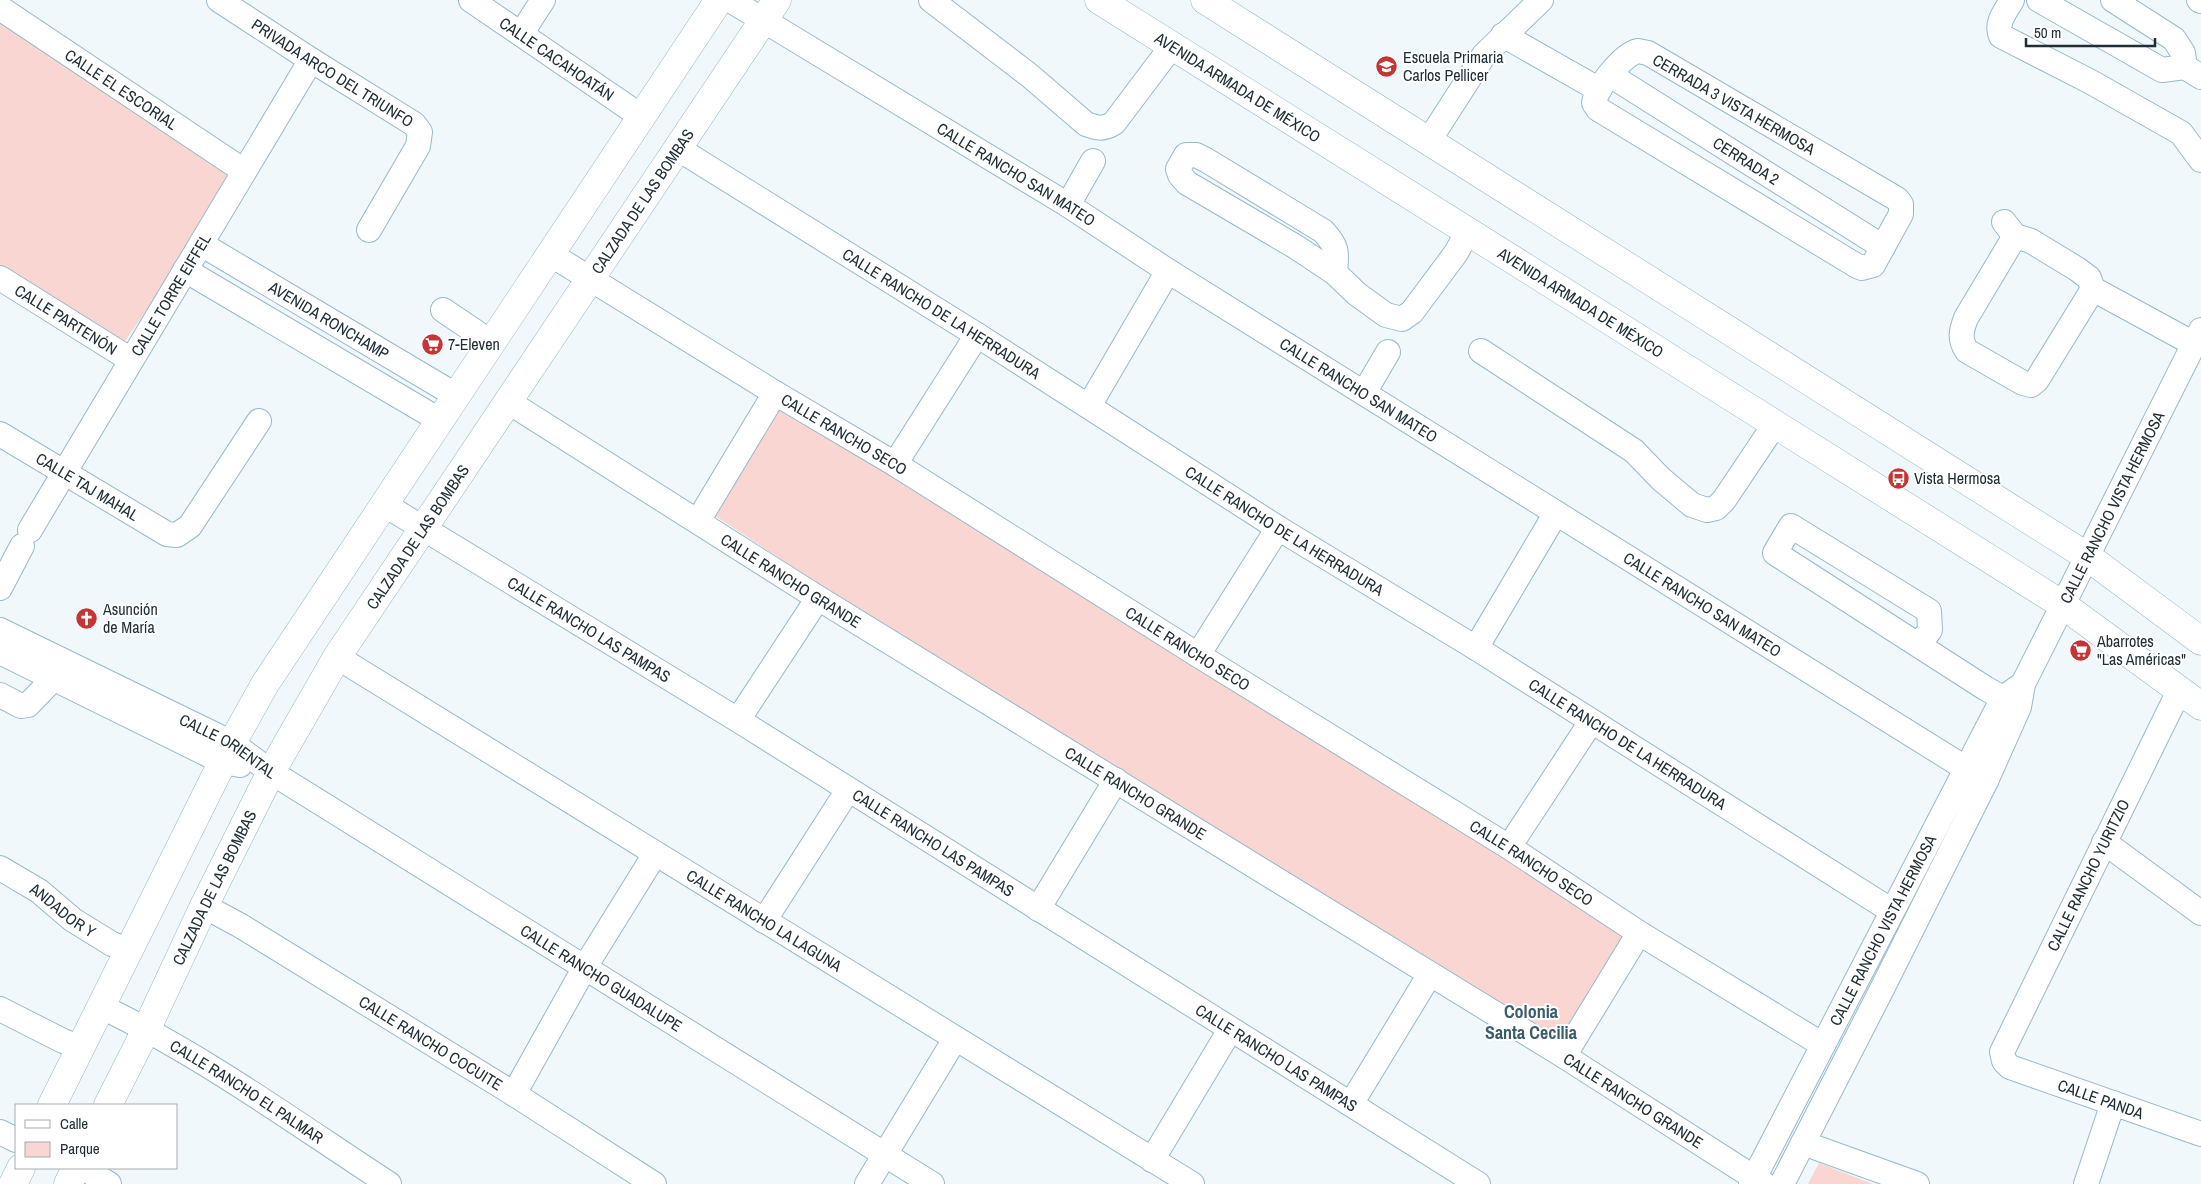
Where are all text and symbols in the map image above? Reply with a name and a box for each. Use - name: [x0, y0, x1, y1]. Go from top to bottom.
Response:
- street label: CALLE CACAHOATÁN: [495, 12, 619, 106]
- street label: PRIVADA ARCO DEL TRIUNFO: [248, 13, 418, 132]
- scale bar: [2026, 15, 2155, 47]
- text: 50 m: [2034, 22, 2061, 43]
- street label: AVENIDA ARMADA DE MÉXICO: [1150, 26, 1325, 147]
- street label: CALLE EL ESCORIAL: [61, 44, 183, 135]
- place label: Escuela Primaria Carlos Pellicer: [1403, 46, 1504, 86]
- street label: CERRADA 3 VISTA HERMOSA: [1649, 48, 1819, 160]
- school or university icon: Escuela Primaria Carlos Pellicer: [1375, 54, 1399, 78]
- street label: CALLE RANCHO SAN MATEO: [933, 117, 1100, 231]
- street label: CALZADA DE LAS BOMBAS: [586, 124, 699, 278]
- street label: CERRADA 2: [1709, 132, 1784, 190]
- street label: CALLE TORRE EIFFEL: [125, 229, 216, 360]
- street label: AVENIDA ARMADA DE MÉXICO: [1493, 242, 1668, 363]
- street label: CALLE RANCHO DE LA HERRADURA: [838, 243, 1045, 384]
- street label: AVENIDA RONCHAMP: [264, 275, 394, 364]
- street label: CALLE PARTENÓN: [11, 279, 122, 360]
- supermarket icon: 7-Eleven: [420, 332, 444, 356]
- street label: CALLE RANCHO SAN MATEO: [1276, 332, 1442, 448]
- place label: 7-Eleven: [448, 333, 500, 355]
- street label: CALLE RANCHO SECO: [777, 388, 912, 480]
- street label: CALLE RANCHO VISTA HERMOSA: [2054, 407, 2170, 607]
- street label: CALLE TAJ MAHAL: [32, 447, 144, 526]
- street label: CALZADA DE LAS BOMBAS: [361, 460, 474, 614]
- street label: CALLE RANCHO DE LA HERRADURA: [1181, 460, 1388, 601]
- bus stop icon: Vista Hermosa: [1886, 466, 1910, 490]
- place label: Vista Hermosa: [1914, 467, 2001, 489]
- street label: CALLE RANCHO GRANDE: [717, 528, 865, 633]
- street label: CALLE RANCHO SAN MATEO: [1619, 547, 1786, 662]
- street label: CALLE RANCHO LAS PAMPAS: [503, 571, 675, 688]
- place label: Asunción de María: [102, 598, 158, 638]
- street label: CALLE RANCHO SECO: [1121, 601, 1254, 696]
- church icon: Asunción de María: [75, 606, 99, 630]
- place label: Abarrotes "Las Américas": [2096, 630, 2186, 670]
- supermarket icon: Abarrotes "Las Américas": [2069, 638, 2093, 662]
- street label: CALLE RANCHO DE LA HERRADURA: [1525, 673, 1731, 815]
- street label: CALLE ORIENTAL: [176, 708, 281, 784]
- street label: CALLE RANCHO GRANDE: [1061, 741, 1211, 845]
- street label: CALLE RANCHO LAS PAMPAS: [848, 784, 1019, 902]
- street label: CALLE RANCHO YURITZIO: [2042, 795, 2134, 955]
- street label: CALZADA DE LAS BOMBAS: [167, 806, 261, 969]
- street label: CALLE RANCHO SECO: [1466, 814, 1598, 911]
- street label: CALLE RANCHO VISTA HERMOSA: [1824, 831, 1941, 1029]
- street label: CALLE RANCHO LA LAGUNA: [682, 864, 846, 977]
- street label: ANDADOR Y: [25, 877, 100, 943]
- street label: CALLE RANCHO GUADALUPE: [516, 919, 687, 1037]
- street label: CALLE RANCHO COCUITE: [355, 990, 507, 1095]
- street label: CALLE RANCHO LAS PAMPAS: [1191, 999, 1362, 1117]
- district label: Colonia Santa Cecilia: [1485, 999, 1578, 1045]
- street label: CALLE RANCHO EL PALMAR: [166, 1034, 328, 1149]
- street label: CALLE RANCHO GRANDE: [1559, 1048, 1708, 1153]
- street label: CALLE PANDA: [2055, 1074, 2147, 1124]
- legend: [15, 1104, 178, 1169]
- text: Calle: [60, 1113, 88, 1134]
- text: Parque: [60, 1138, 100, 1159]

